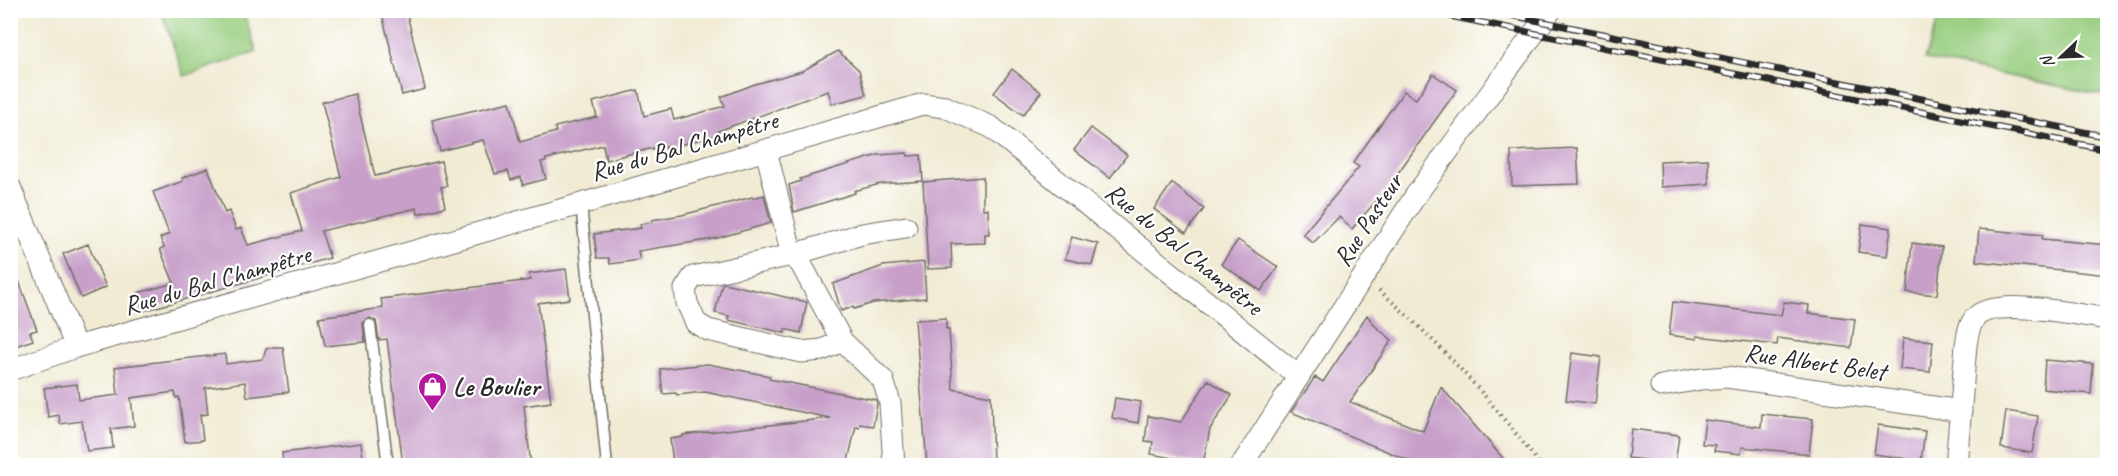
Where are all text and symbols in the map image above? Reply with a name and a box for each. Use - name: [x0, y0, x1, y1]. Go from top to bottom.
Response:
- north arrow: [2031, 27, 2091, 87]
- text: N: [2036, 51, 2059, 71]
- street label: Rue du Bal Champêtre: [587, 103, 784, 188]
- street label: Rue Pasteur: [1326, 165, 1412, 273]
- street label: Rue du Bal Champêtre: [1099, 175, 1271, 324]
- street label: Rue du Bal Champêtre: [120, 237, 317, 322]
- street label: Rue Albert Belet: [1742, 336, 1891, 389]
- shop icon: Le Boulier: [416, 370, 448, 412]
- place label: Le Boulier: [453, 370, 542, 403]

